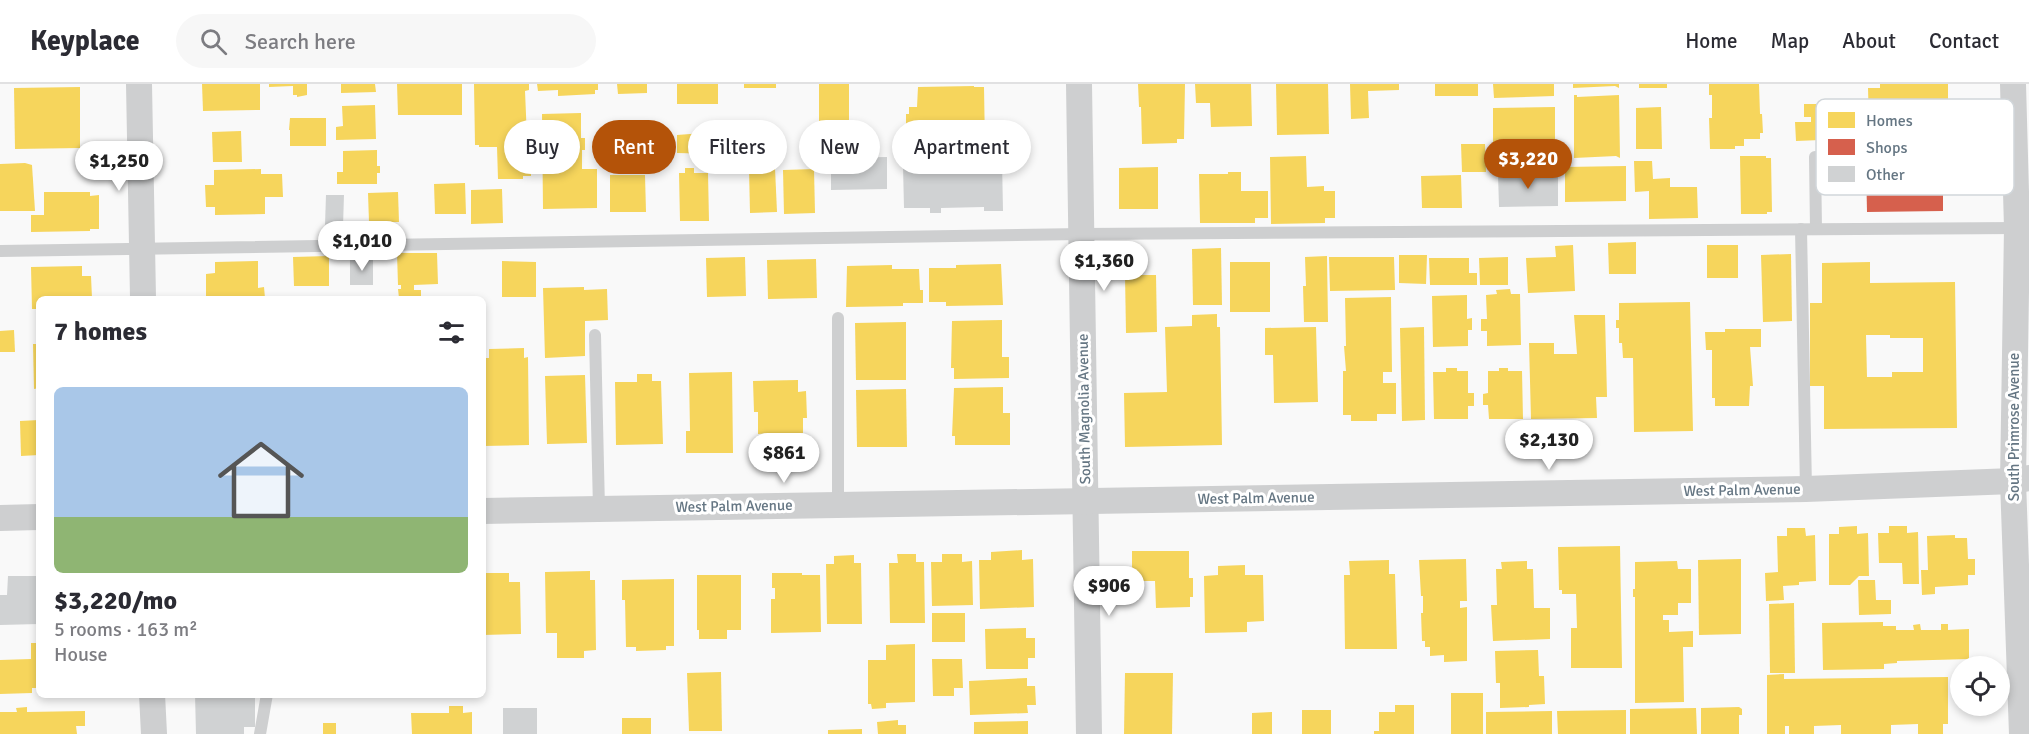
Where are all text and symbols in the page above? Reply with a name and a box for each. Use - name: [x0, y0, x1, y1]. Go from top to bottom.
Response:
- search box: [176, 14, 596, 68]
- text: Keyplace: [30, 24, 140, 58]
- icon: search: [197, 25, 230, 58]
- text: Search here: [245, 28, 356, 55]
- text: Home: [1685, 28, 1738, 54]
- text: Map: [1771, 28, 1809, 54]
- text: About: [1842, 28, 1896, 54]
- text: Contact: [1929, 28, 1999, 54]
- legend: [1816, 99, 2014, 195]
- text: Homes: [1866, 111, 1913, 131]
- chip: Buy: [504, 120, 580, 174]
- chip: Rent: [592, 120, 676, 174]
- chip: Filters: [688, 120, 787, 174]
- chip: New: [799, 120, 880, 174]
- chip: Apartment: [892, 120, 1031, 174]
- text: Shops: [1866, 138, 1907, 158]
- pin: $3,220: [1479, 139, 1577, 190]
- pin: $1,250: [70, 141, 168, 192]
- text: $3,220: [1498, 146, 1558, 171]
- text: $1,250: [89, 148, 149, 173]
- text: Other: [1866, 165, 1905, 185]
- pin: $1,010: [313, 221, 411, 272]
- text: $1,010: [332, 228, 392, 253]
- pin: $1,360: [1055, 241, 1153, 292]
- text: $1,360: [1074, 248, 1134, 273]
- text: 7 homes: [54, 316, 147, 348]
- icon: filters: [435, 316, 468, 349]
- street label: South Magnolia Avenue: [1074, 333, 1094, 485]
- street label: South Primrose Avenue: [2005, 353, 2023, 501]
- pin: $2,130: [1500, 420, 1598, 471]
- icon: home: [207, 426, 315, 534]
- text: $2,130: [1519, 427, 1579, 452]
- pin: $861: [748, 433, 820, 484]
- text: $861: [762, 440, 806, 465]
- street label: West Palm Avenue: [1683, 480, 1801, 500]
- street label: West Palm Avenue: [1197, 488, 1315, 508]
- street label: West Palm Avenue: [675, 496, 793, 516]
- pin: $906: [1073, 566, 1145, 617]
- text: $906: [1087, 573, 1131, 598]
- text: $3,220/mo: [54, 585, 177, 617]
- text: 5 rooms · 163 m²: [54, 617, 198, 642]
- text: House: [54, 642, 108, 667]
- map controls: [1950, 656, 2010, 716]
- button: locate: [1950, 656, 2010, 716]

